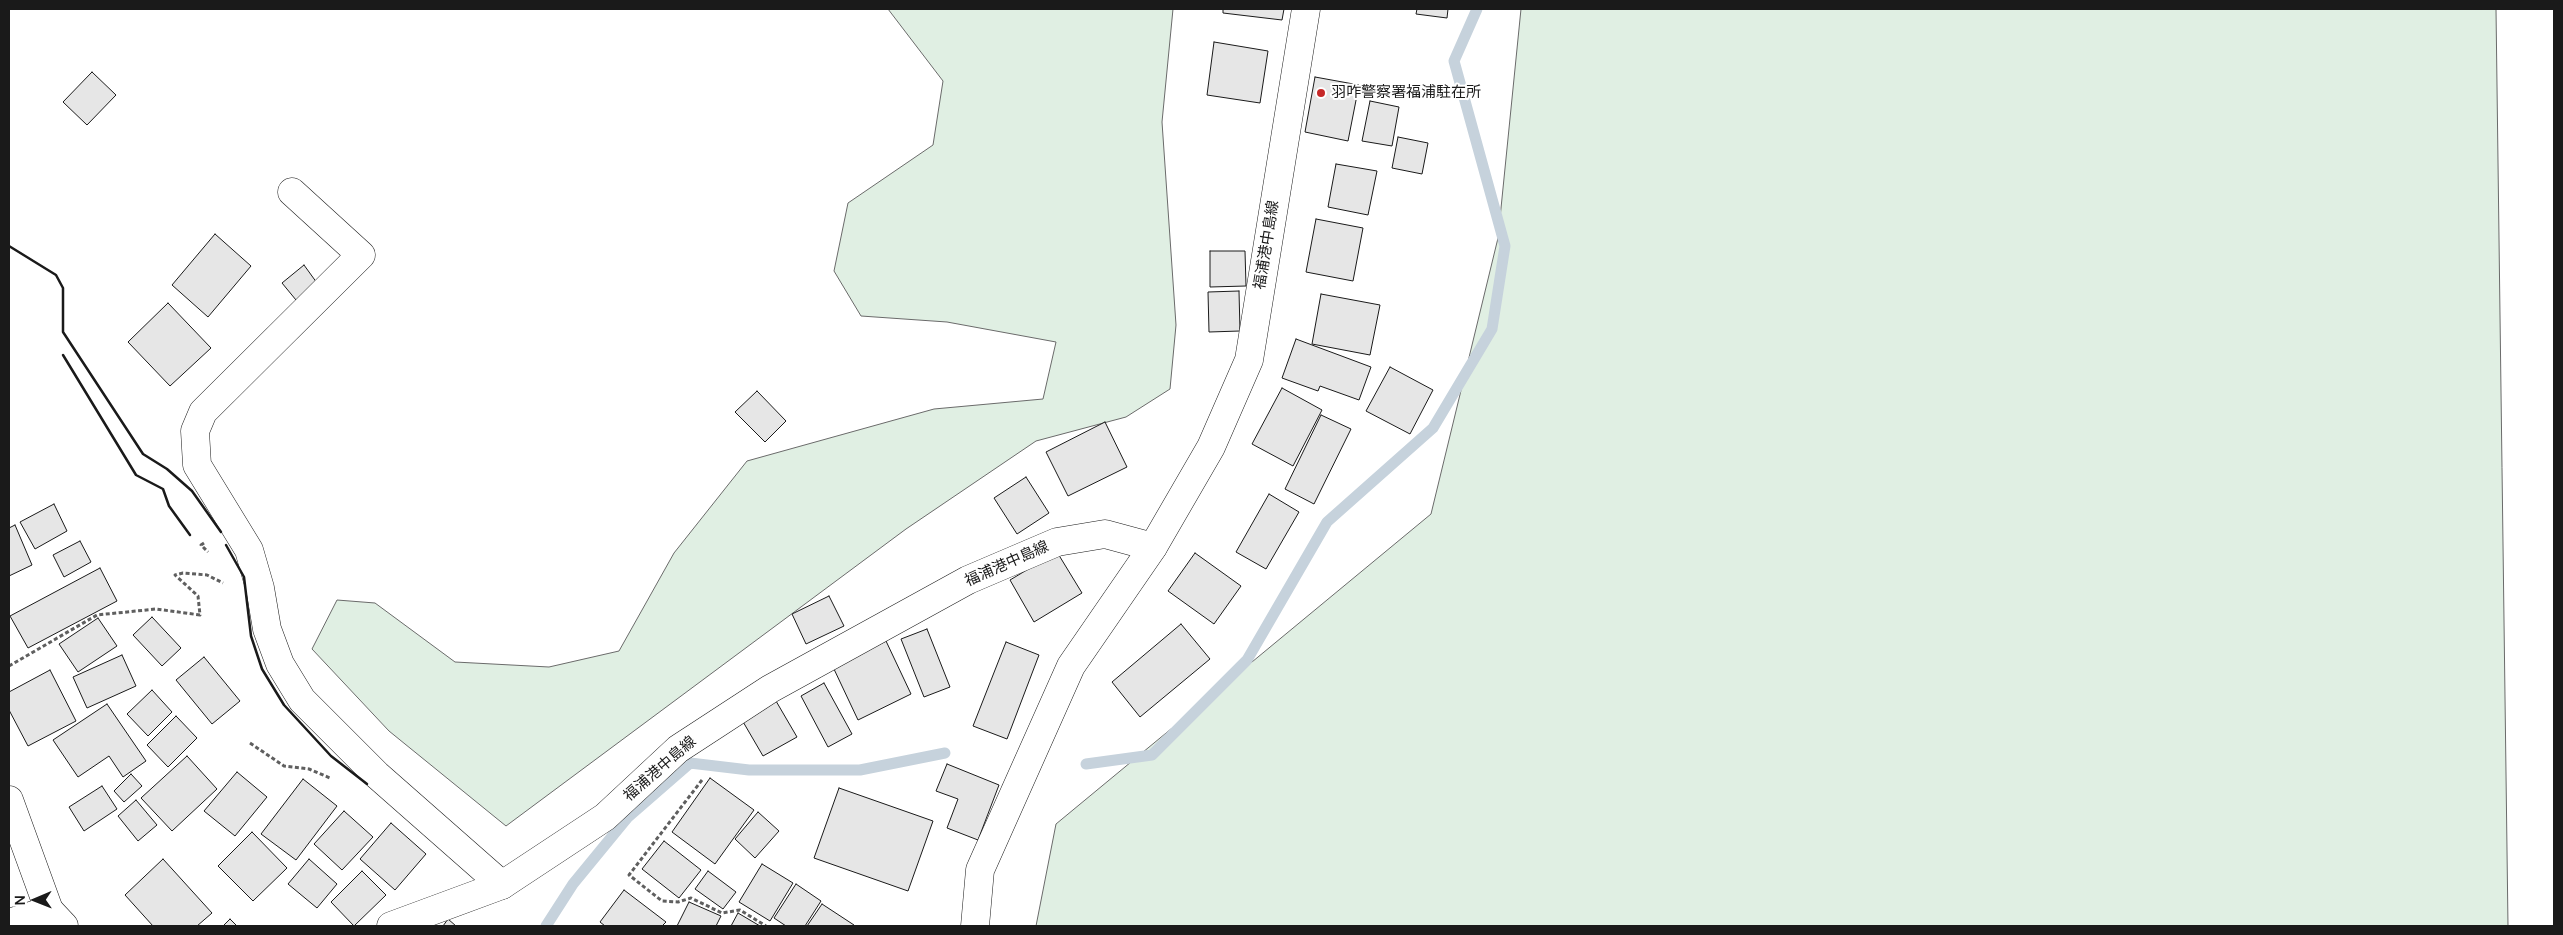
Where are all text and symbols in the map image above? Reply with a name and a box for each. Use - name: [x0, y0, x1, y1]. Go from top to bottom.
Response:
- place label: 羽咋警察署福浦駐在所: [1331, 84, 1481, 102]
- marker: 羽咋警察署福浦駐在所: [1315, 87, 1327, 99]
- street label: 福浦港中島線: [1251, 199, 1283, 291]
- street label: 福浦港中島線: [962, 537, 1052, 591]
- street label: 福浦港中島線: [620, 733, 700, 805]
- north arrow: [10, 875, 60, 925]
- text: N: [10, 895, 29, 905]

